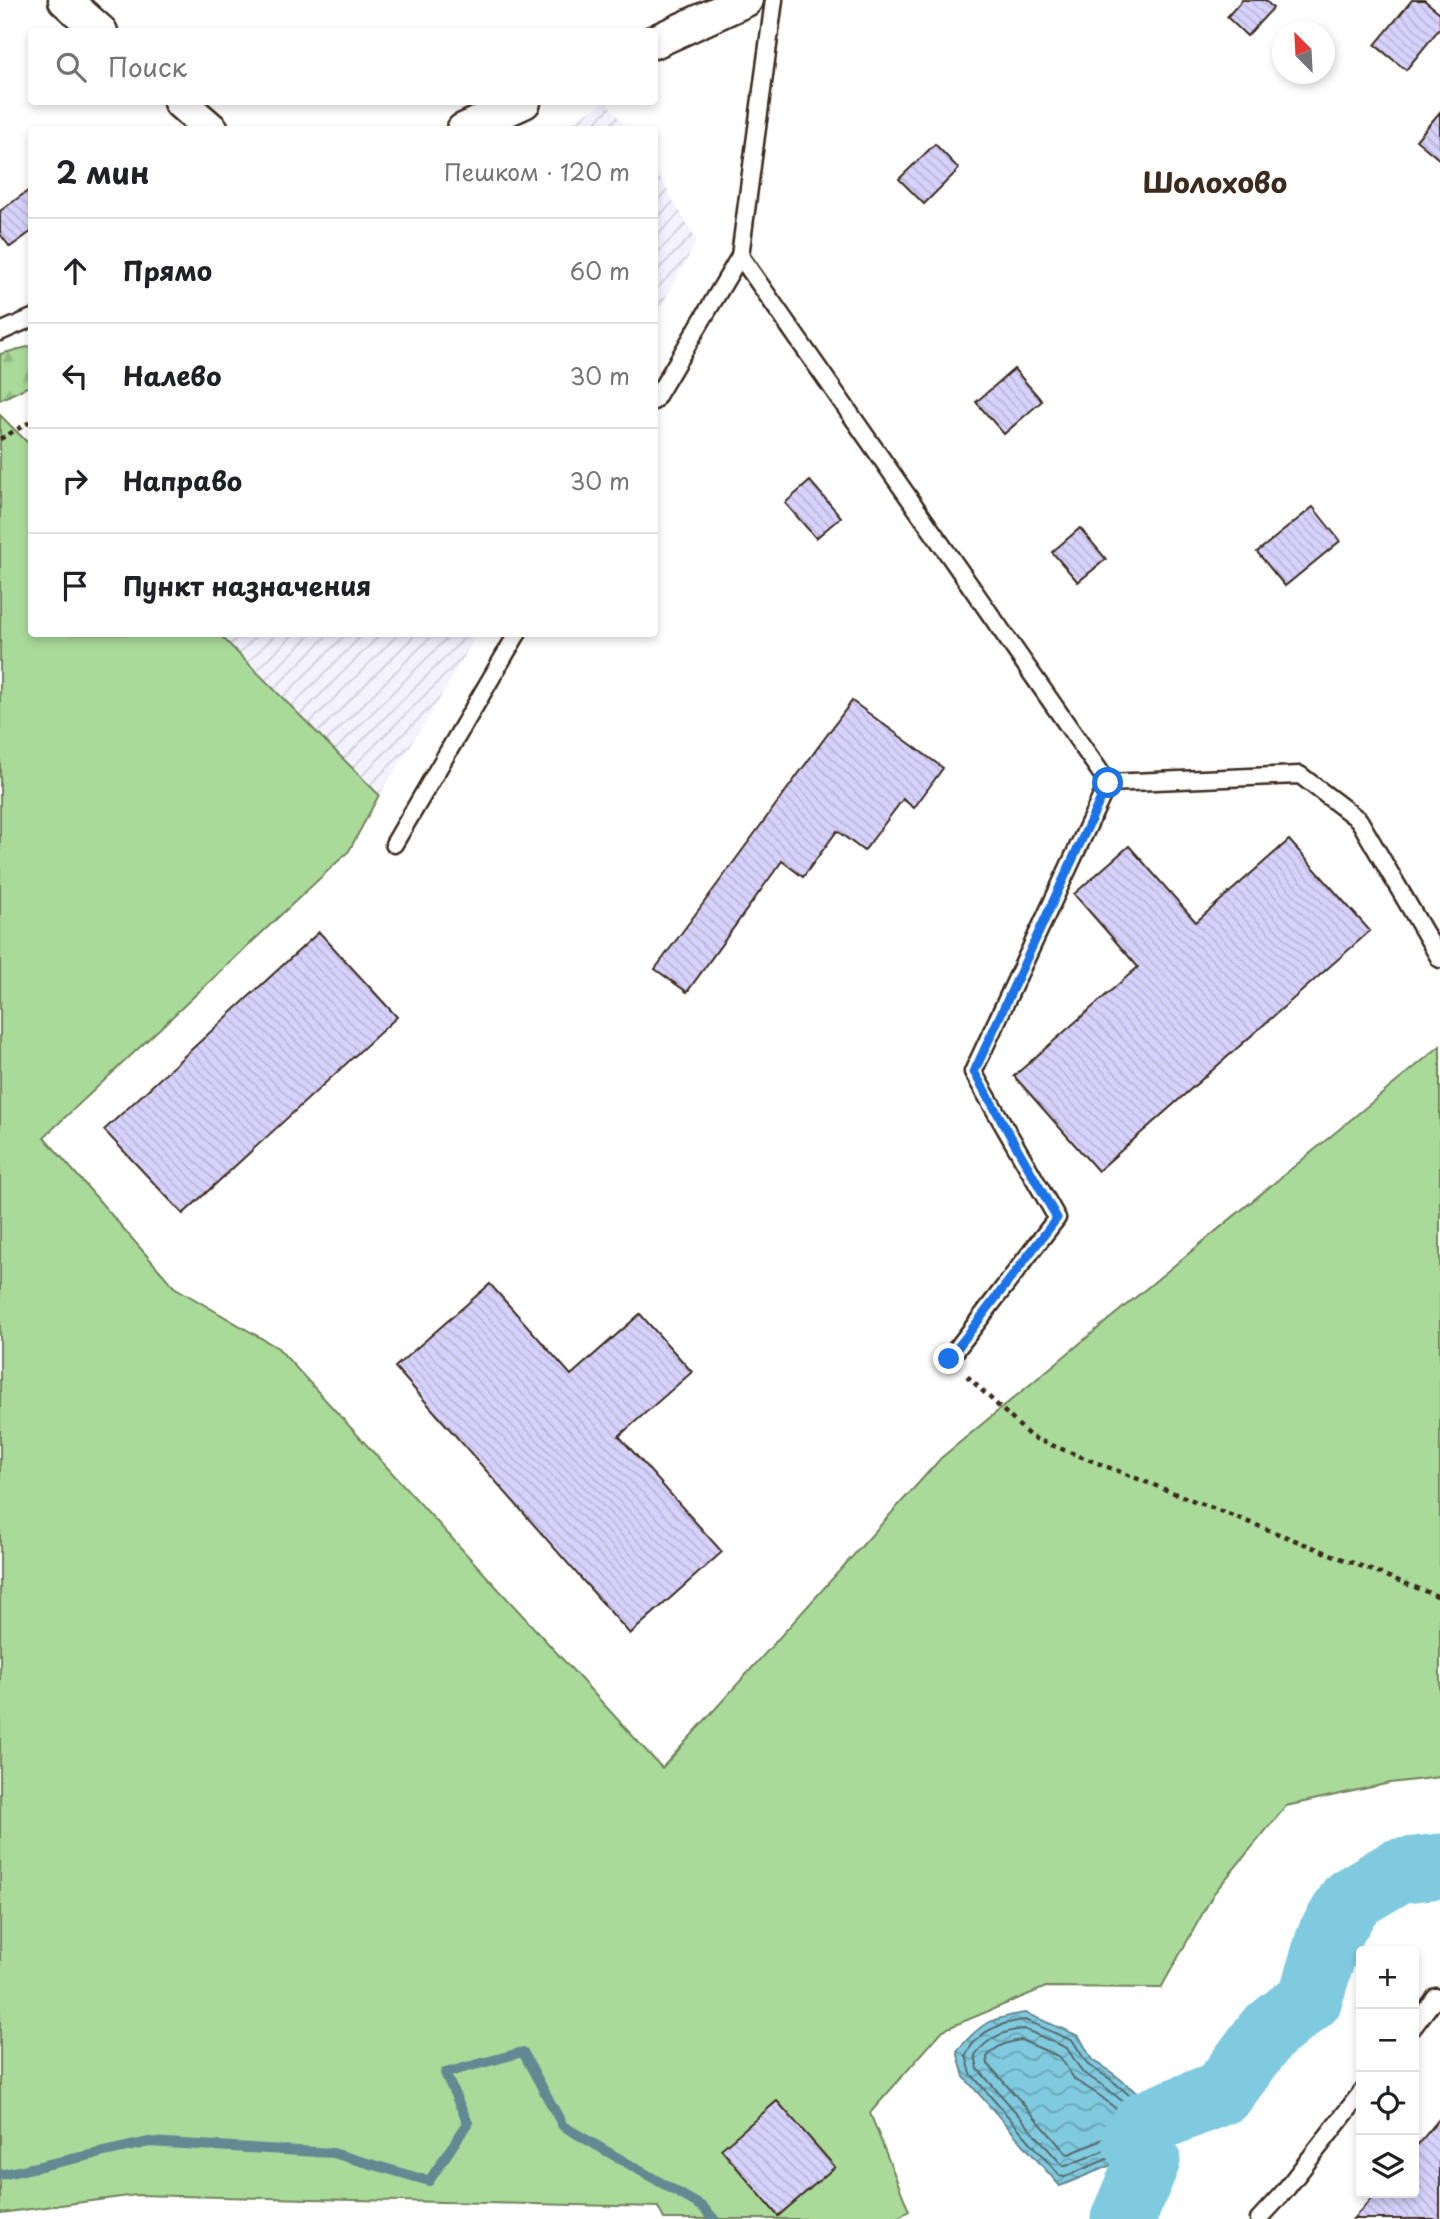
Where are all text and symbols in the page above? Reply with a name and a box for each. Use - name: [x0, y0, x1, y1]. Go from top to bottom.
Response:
- north arrow: [1272, 21, 1335, 84]
- search box: [28, 28, 658, 105]
- text: Поиск: [108, 47, 187, 86]
- icon: search: [52, 48, 90, 86]
- text: 2 мин: [56, 149, 150, 194]
- text: Пешком · 120 m: [444, 154, 630, 189]
- district label: Шолохово: [1143, 160, 1287, 203]
- text: Прямо: [123, 251, 212, 290]
- icon: ahead: [56, 252, 94, 290]
- text: 60 m: [570, 253, 630, 288]
- text: Налево: [123, 356, 221, 395]
- icon: left: [56, 357, 94, 395]
- text: 30 m: [569, 358, 630, 393]
- text: Направо: [123, 461, 242, 500]
- icon: right: [56, 462, 94, 500]
- text: 30 m: [569, 463, 630, 498]
- text: Пункт назначения: [123, 566, 371, 605]
- icon: arrive: [56, 567, 94, 605]
- route start: [1092, 767, 1123, 798]
- route end: [933, 1343, 964, 1374]
- map controls: [1356, 1946, 1419, 2198]
- button: +: [1356, 1946, 1419, 2009]
- button: −: [1356, 2009, 1419, 2072]
- button: locate: [1356, 2072, 1419, 2135]
- button: layers: [1356, 2135, 1419, 2198]

